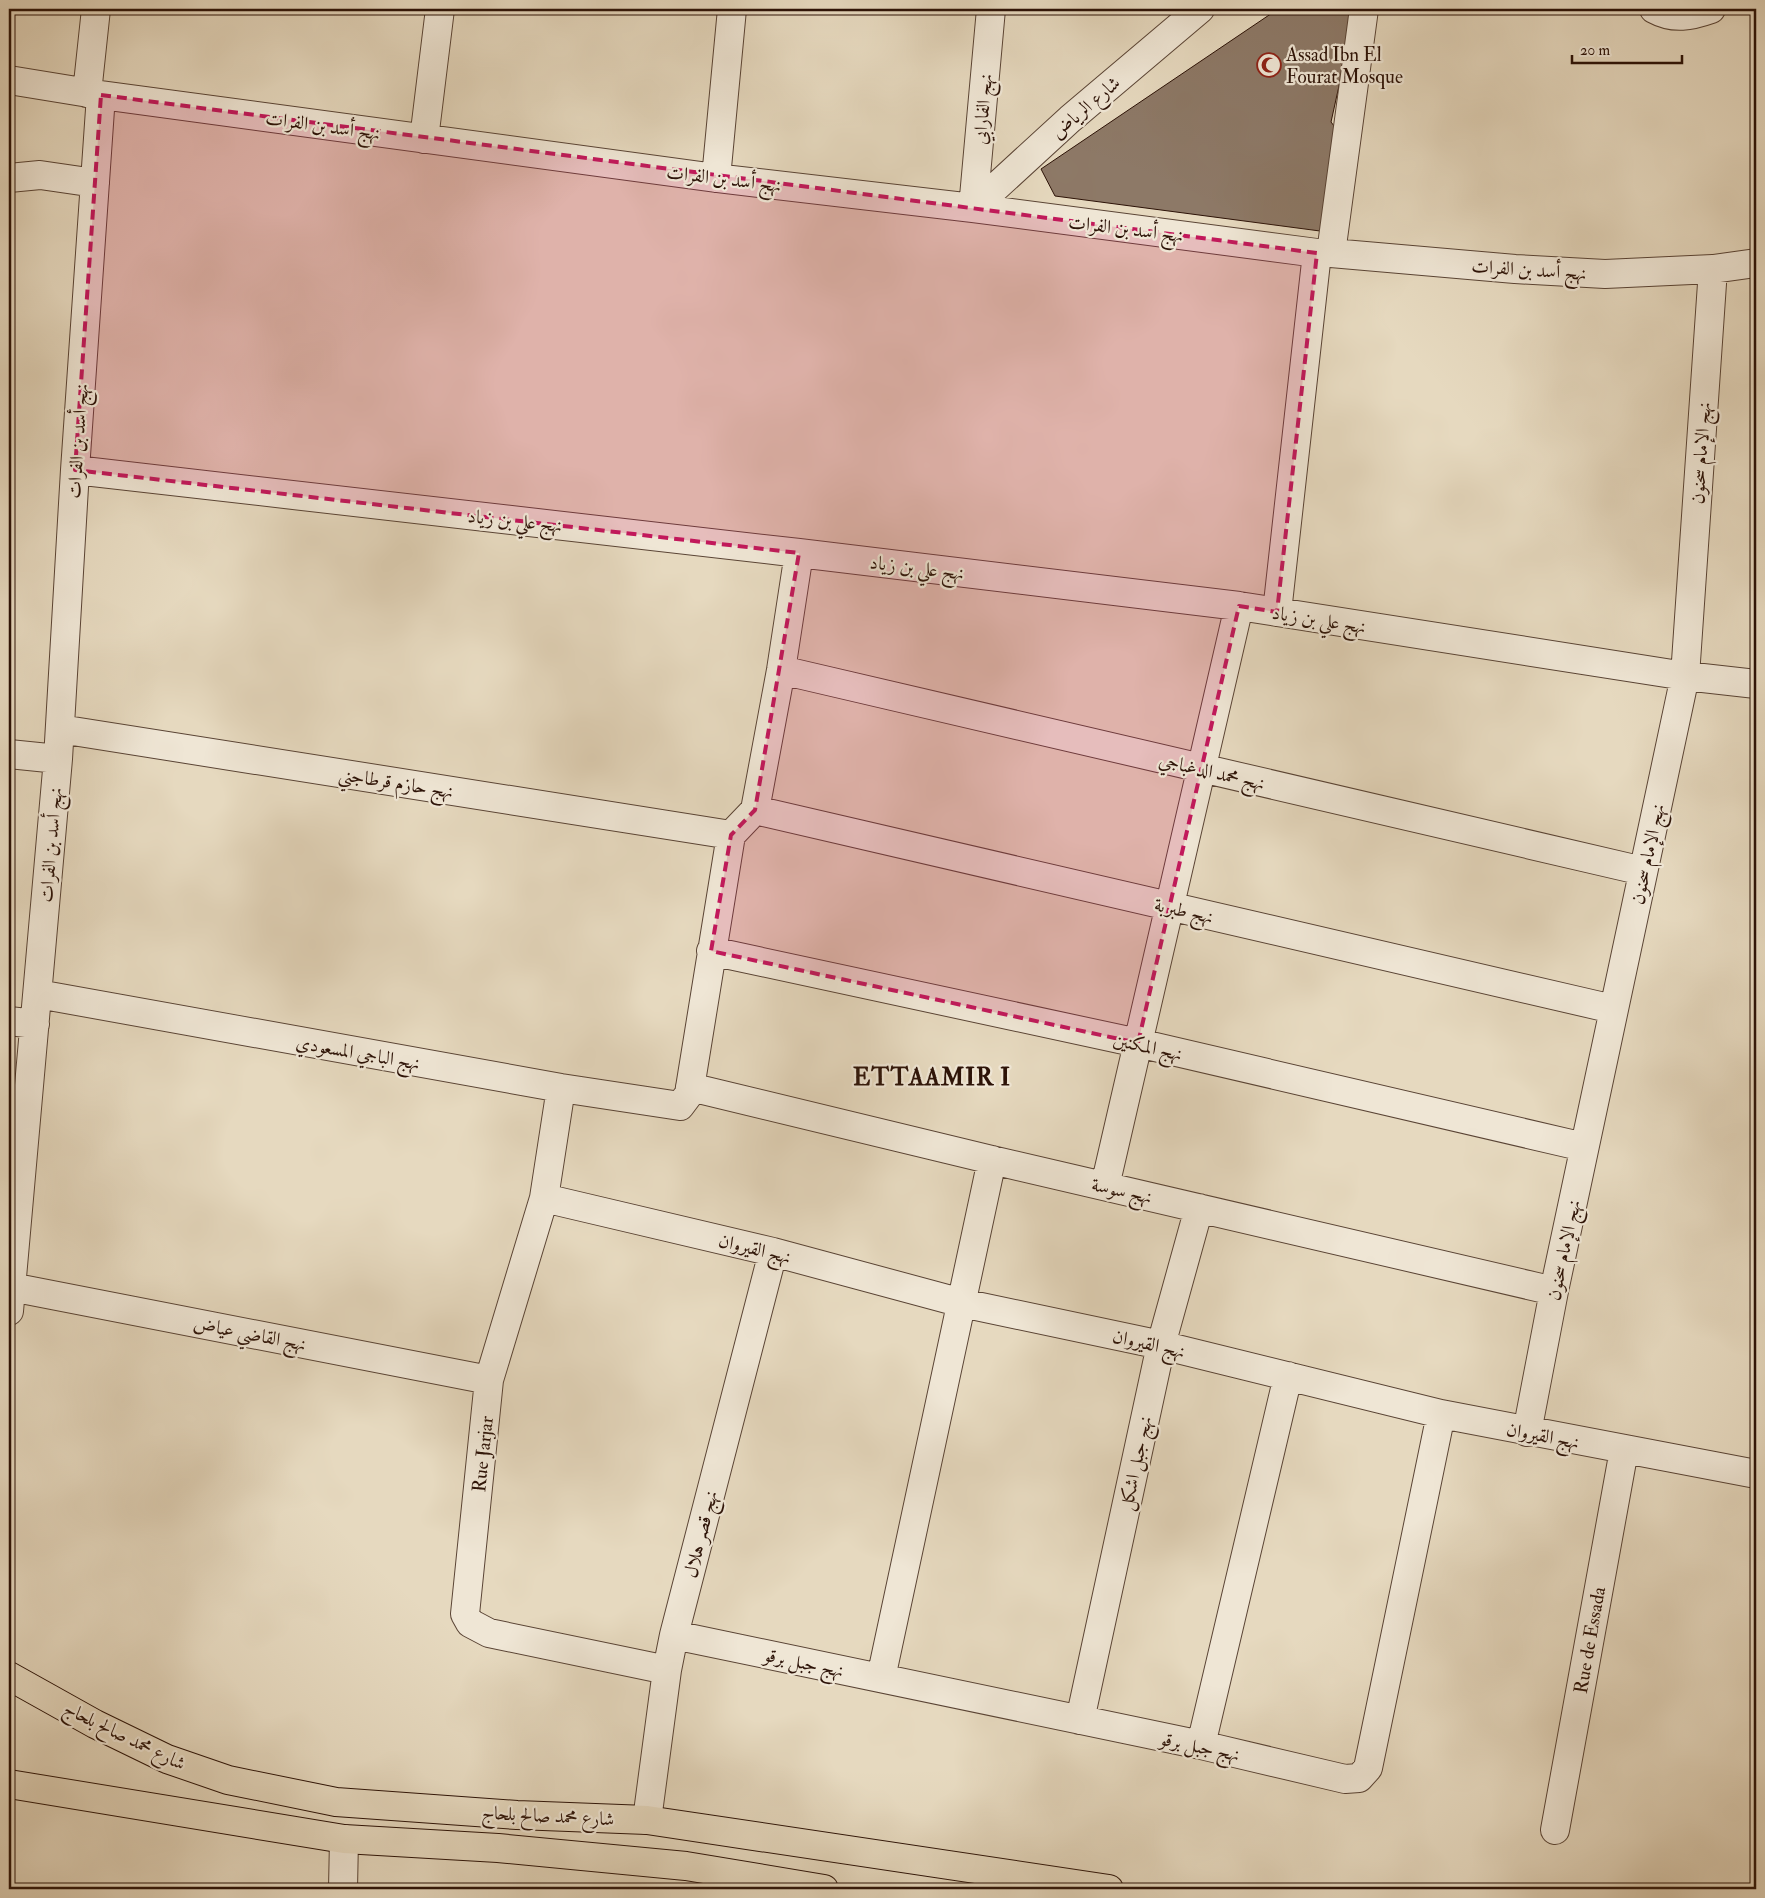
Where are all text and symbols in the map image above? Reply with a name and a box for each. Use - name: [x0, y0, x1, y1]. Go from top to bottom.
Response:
- scale bar: [1572, 32, 1682, 64]
- text: 20 m: [1580, 41, 1610, 60]
- place label: Assad Ibn El Fourat Mosque: [1285, 43, 1403, 89]
- mosque icon: Assad Ibn El Fourat Mosque: [1256, 52, 1282, 78]
- street label: شارع الرياض: [1046, 71, 1127, 147]
- street label: نهج الفارابي: [968, 73, 1003, 146]
- street label: نهج أسد بن الفرات: [263, 105, 382, 151]
- street label: نهج أسد بن الفرات: [664, 159, 783, 203]
- street label: نهج أسد بن الفرات: [1066, 209, 1185, 253]
- street label: نهج أسد بن الفرات: [1470, 253, 1587, 291]
- street label: نهج أسد بن الفرات: [61, 383, 99, 500]
- street label: نهج الإمام سحنون: [1685, 401, 1722, 505]
- street label: نهج علي بن زياد: [466, 504, 563, 544]
- street label: نهج علي بن زياد: [868, 550, 965, 592]
- street label: نهج علي بن زياد: [1269, 601, 1368, 645]
- street label: نهج محمد الدغباجي: [1155, 748, 1267, 801]
- street label: نهج حازم قرطاجني: [336, 762, 455, 810]
- street label: نهج أسد بن الفرات: [33, 786, 73, 904]
- street label: نهج الإمام سحنون: [1626, 802, 1675, 908]
- street label: نهج طبربة: [1151, 893, 1216, 934]
- street label: نهج المكنين: [1110, 1027, 1185, 1071]
- street label: نهج الباجي المسعودي: [293, 1030, 422, 1081]
- district label: ETTAAMIR I: [853, 1062, 1011, 1093]
- street label: نهج سوسة: [1088, 1172, 1154, 1214]
- street label: نهج الإمام سحنون: [1542, 1198, 1591, 1304]
- street label: نهج القيروان: [715, 1228, 794, 1274]
- street label: نهج القاضي عياض: [190, 1311, 308, 1362]
- street label: نهج القيروان: [1109, 1324, 1187, 1369]
- street label: نهج جبل اشكل: [1114, 1414, 1163, 1514]
- street label: Rue Jarjar: [467, 1415, 499, 1493]
- street label: نهج القيروان: [1503, 1417, 1581, 1460]
- street label: نهج قصر هلال: [679, 1488, 728, 1582]
- street label: Rue de Essada: [1569, 1585, 1611, 1696]
- street label: نهج جبل برقو: [759, 1642, 846, 1688]
- street label: شارع محمد صالح بلحاج: [57, 1696, 190, 1780]
- street label: نهج جبل برقو: [1155, 1726, 1242, 1772]
- street label: شارع محمد صالح بلحاج: [481, 1801, 615, 1836]

